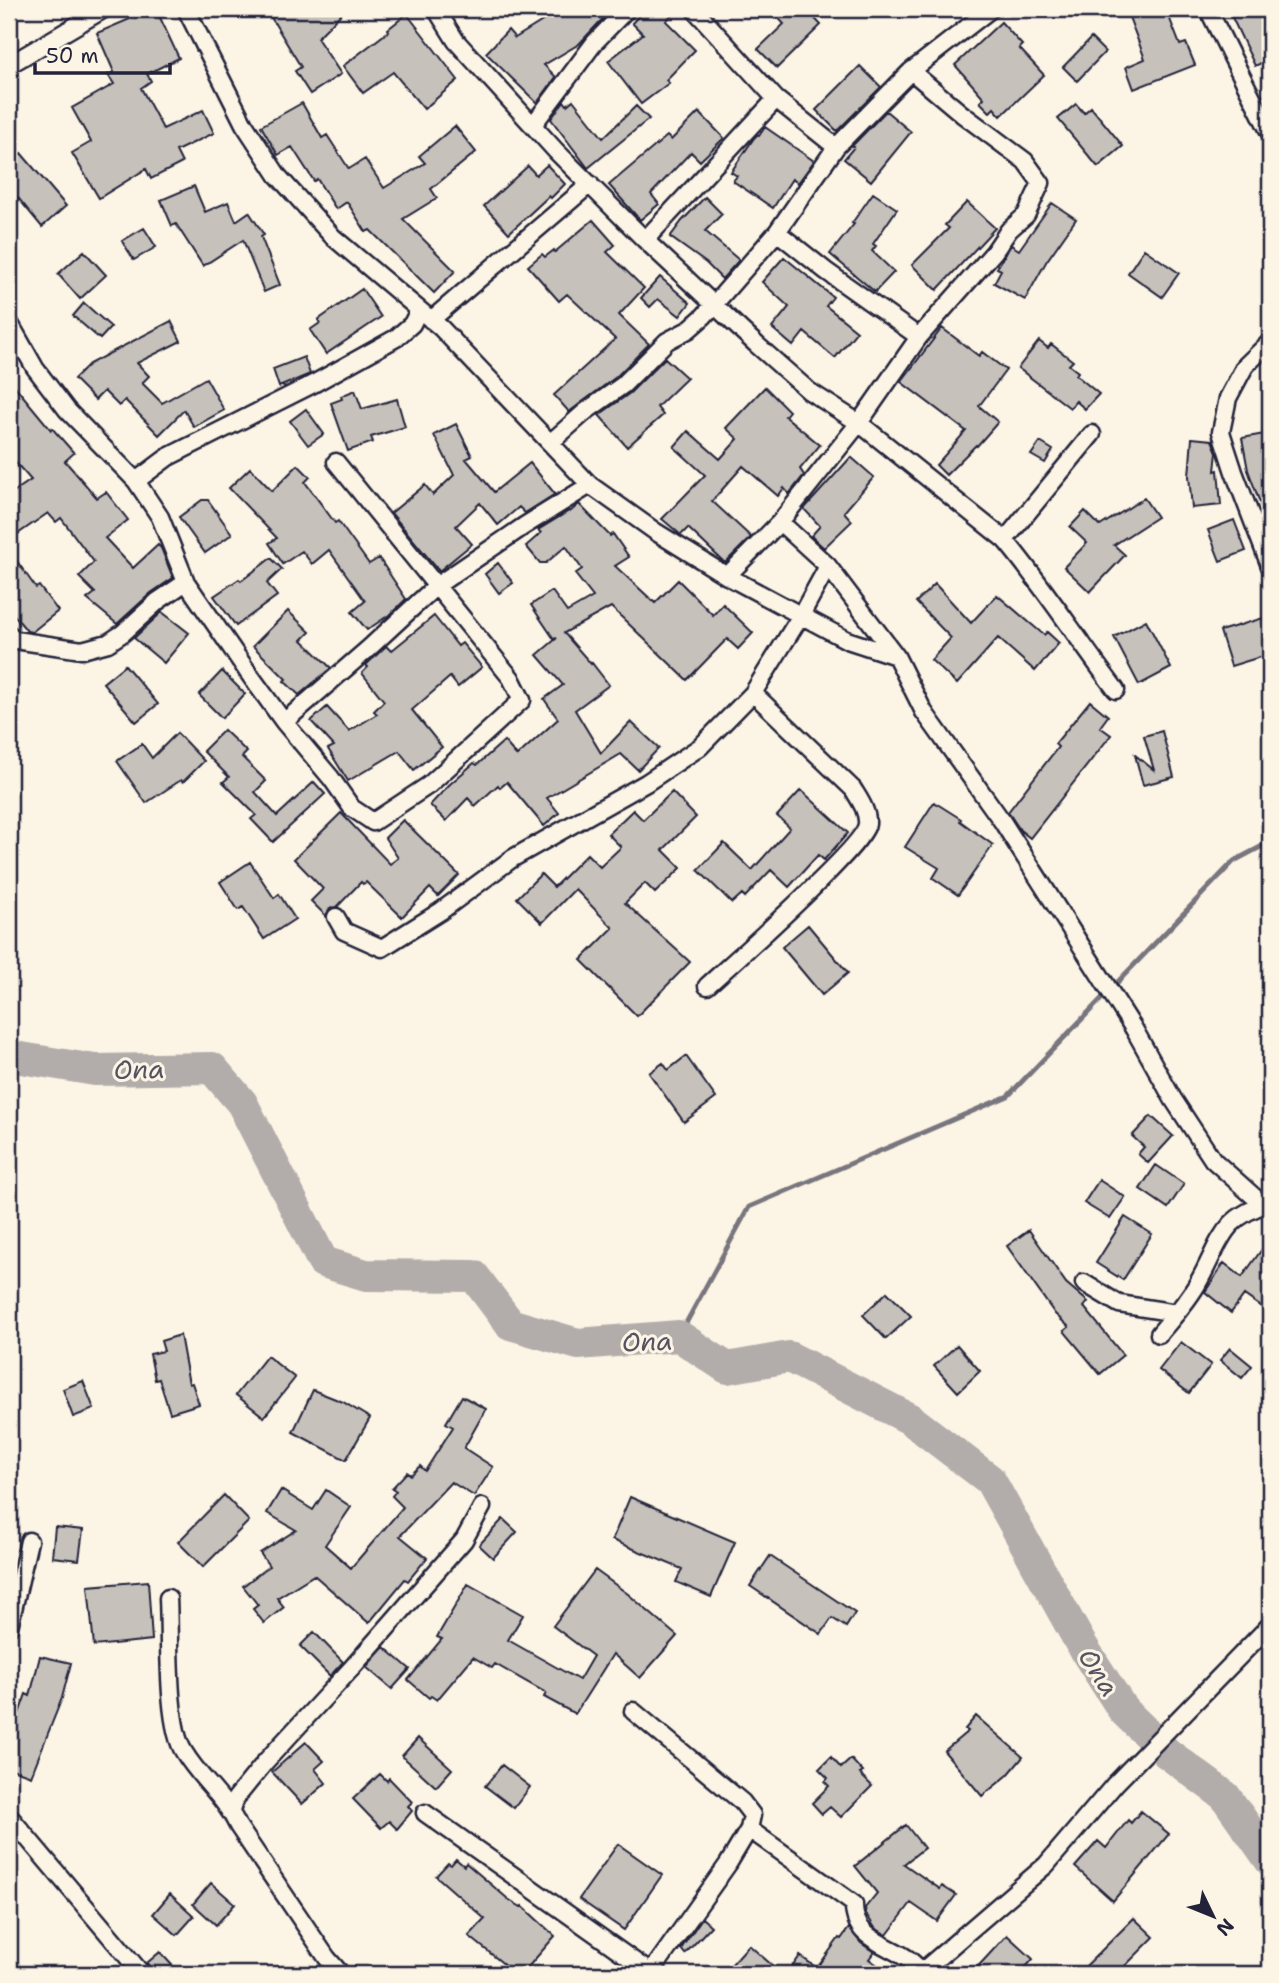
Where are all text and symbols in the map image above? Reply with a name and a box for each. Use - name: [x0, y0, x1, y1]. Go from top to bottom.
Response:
- scale bar: [35, 32, 170, 76]
- text: 50 m: [46, 42, 99, 70]
- water label: Ona: [113, 1051, 165, 1087]
- water label: Ona: [621, 1323, 673, 1359]
- water label: Ona: [1070, 1641, 1128, 1703]
- north arrow: [1178, 1882, 1248, 1952]
- text: N: [1211, 1913, 1239, 1941]

